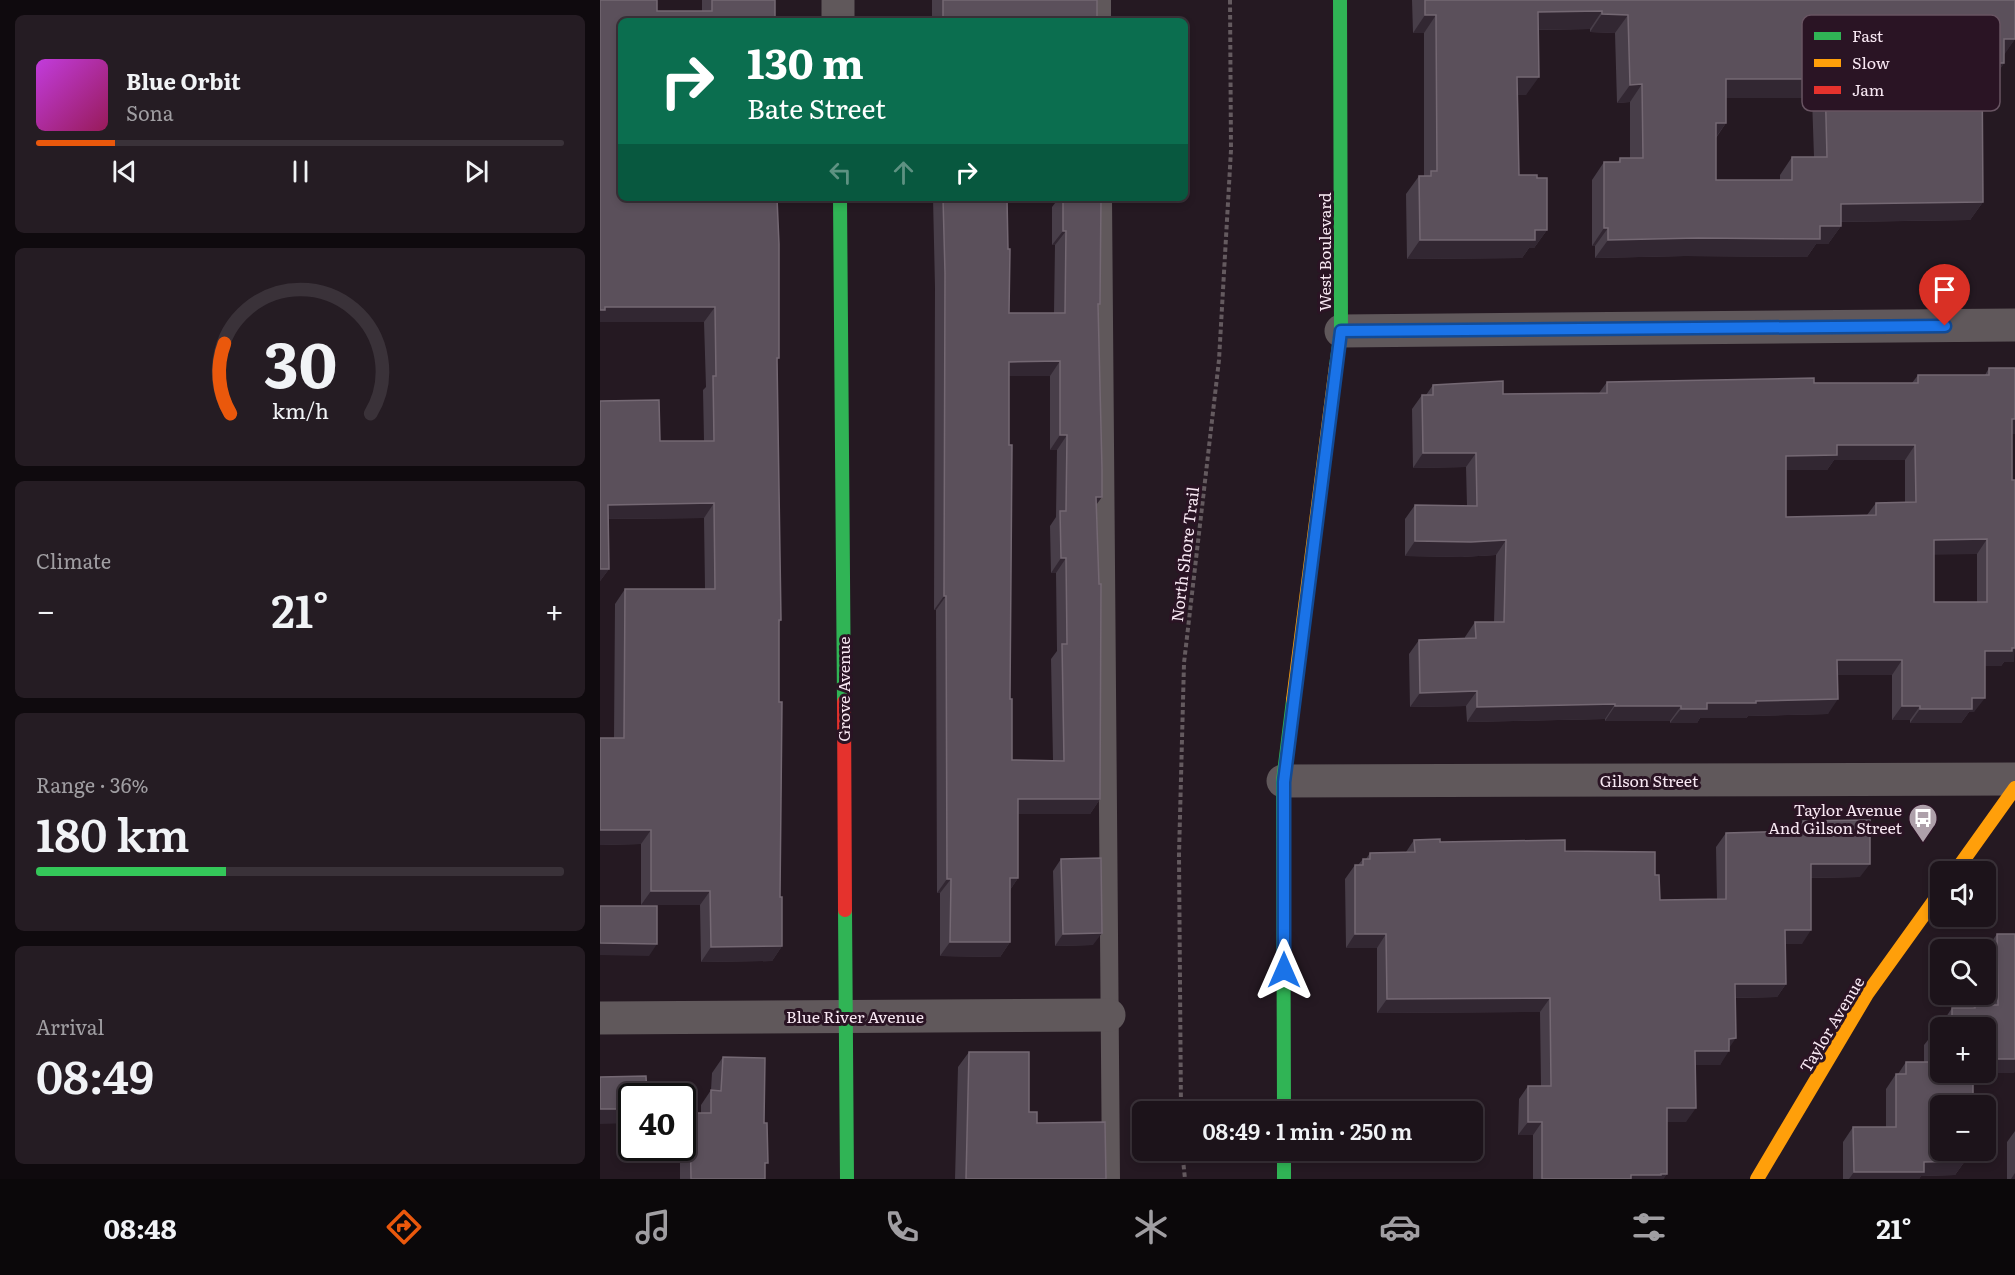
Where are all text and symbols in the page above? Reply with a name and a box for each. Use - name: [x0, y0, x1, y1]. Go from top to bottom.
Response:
- legend: [1802, 15, 2000, 111]
- text: Fast: [1852, 23, 1884, 47]
- text: 130 m: [747, 30, 864, 92]
- icon: right: [648, 42, 726, 120]
- text: Slow: [1852, 50, 1890, 74]
- text: Blue Orbit: [126, 64, 241, 97]
- text: Jam: [1852, 77, 1885, 101]
- text: Bate Street: [747, 87, 886, 127]
- text: Sona: [126, 97, 174, 127]
- icon: previous: [108, 155, 141, 188]
- icon: pause: [284, 155, 317, 188]
- icon: next: [460, 155, 493, 188]
- icon: left: [824, 156, 857, 189]
- icon: ahead: [887, 156, 920, 189]
- icon: right: [950, 156, 983, 189]
- street label: West Boulevard: [1312, 192, 1336, 312]
- pin: [1919, 264, 1970, 326]
- icon: arrive: [1928, 273, 1961, 306]
- text: 30: [263, 315, 337, 407]
- text: km/h: [271, 394, 329, 426]
- street label: North Shore Trail: [1164, 485, 1204, 623]
- text: Climate: [36, 545, 111, 575]
- text: 21°: [271, 575, 329, 642]
- text: −: [36, 584, 55, 633]
- text: +: [545, 584, 564, 633]
- street label: Grove Avenue: [831, 636, 855, 742]
- street label: Gilson Street: [1600, 768, 1699, 792]
- text: Range · 36%: [36, 769, 148, 799]
- place label: Taylor Avenue And Gilson Street: [1768, 797, 1903, 839]
- text: 180 km: [36, 799, 190, 866]
- bus stop icon: Taylor Avenue And Gilson Street: [1907, 802, 1939, 844]
- map controls: [1930, 861, 1996, 1161]
- button: sound: [1930, 861, 1996, 927]
- position arrow: [1252, 938, 1316, 1002]
- button: search: [1930, 939, 1996, 1005]
- street label: Taylor Avenue: [1793, 971, 1869, 1077]
- street label: Blue River Avenue: [786, 1004, 924, 1028]
- text: Arrival: [36, 1011, 104, 1041]
- button: +: [1930, 1017, 1996, 1083]
- text: 08:49: [36, 1041, 154, 1108]
- speed limit sign: 40: [618, 1083, 696, 1161]
- button: −: [1930, 1095, 1996, 1161]
- text: 08:49 · 1 min · 250 m: [1202, 1114, 1413, 1147]
- icon: directions: [383, 1206, 425, 1248]
- icon: music: [632, 1206, 674, 1248]
- icon: phone: [881, 1206, 923, 1248]
- icon: climate: [1130, 1206, 1172, 1248]
- icon: car: [1379, 1206, 1421, 1248]
- icon: filters: [1628, 1206, 1670, 1248]
- text: 08:48: [103, 1207, 177, 1247]
- text: 21°: [1876, 1207, 1912, 1247]

